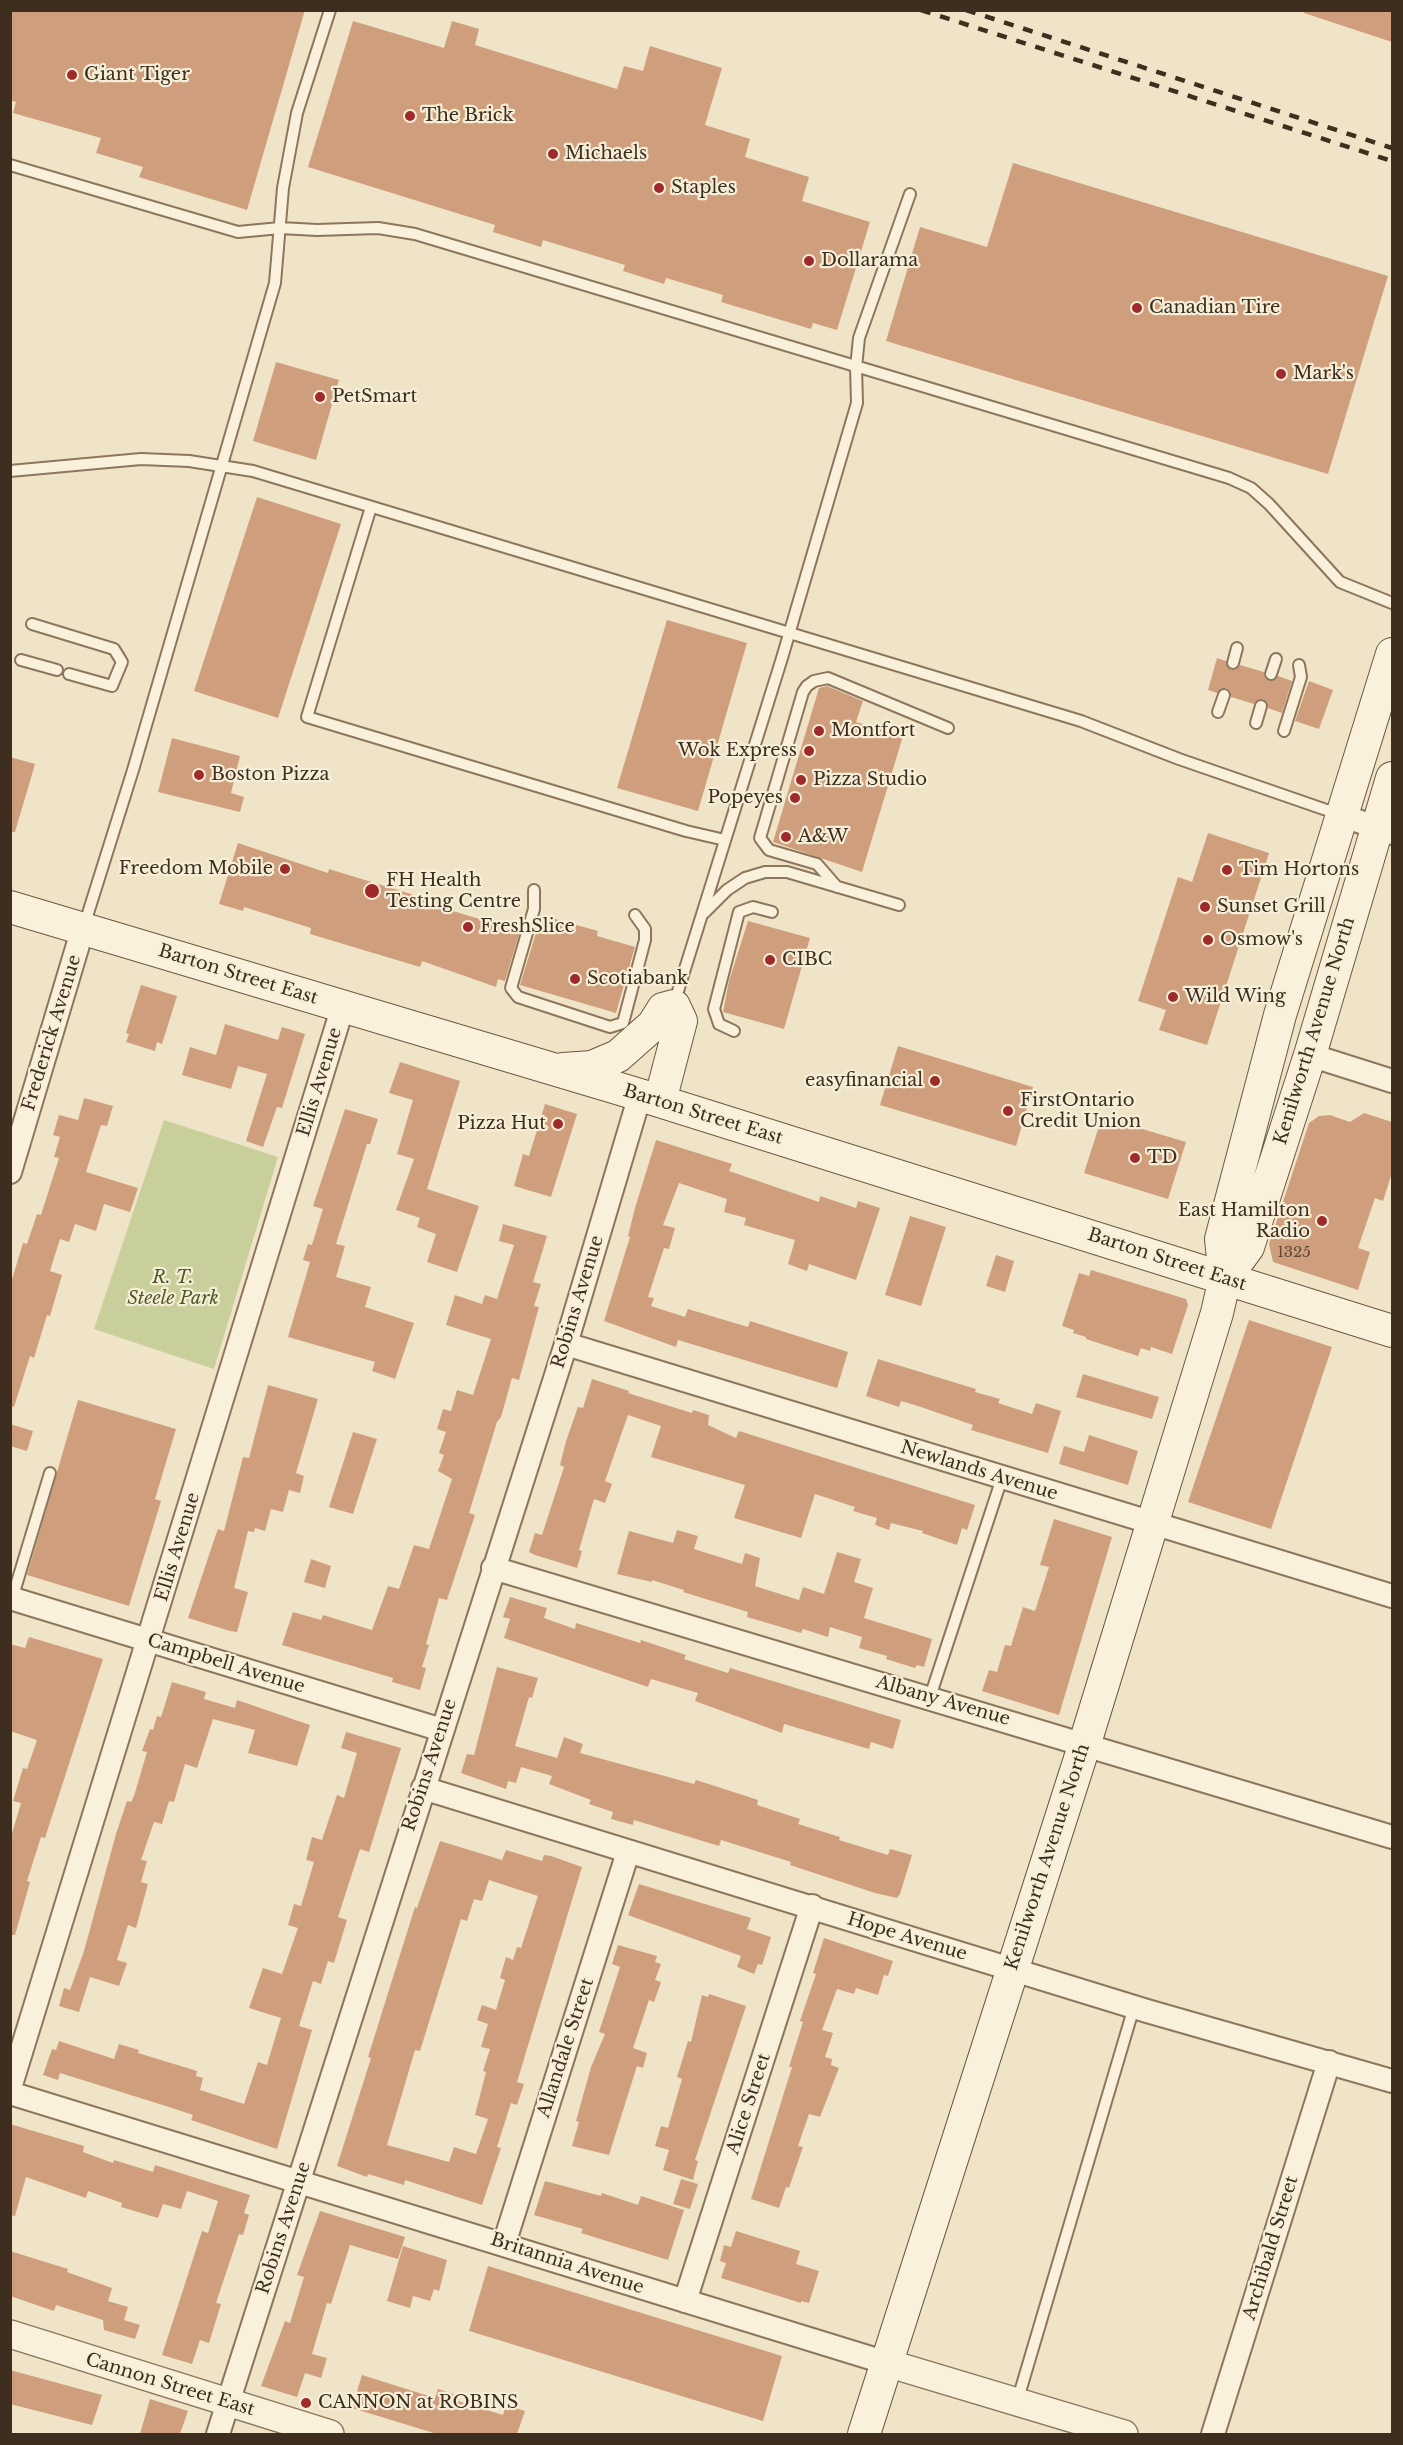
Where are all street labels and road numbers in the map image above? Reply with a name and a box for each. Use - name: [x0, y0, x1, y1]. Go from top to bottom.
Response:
- street label: Kenilworth Avenue North: [1270, 915, 1360, 1147]
- street label: Barton Street East: [156, 940, 320, 1010]
- street label: Frederick Avenue: [18, 952, 86, 1114]
- street label: Ellis Avenue: [293, 1025, 347, 1139]
- street label: Barton Street East: [621, 1080, 785, 1150]
- street label: Barton Street East: [1085, 1224, 1249, 1296]
- street label: Robins Avenue: [548, 1233, 608, 1371]
- street label: Newlands Avenue: [898, 1437, 1060, 1505]
- street label: Ellis Avenue: [151, 1490, 205, 1604]
- street label: Campbell Avenue: [145, 1630, 307, 1698]
- street label: Albany Avenue: [873, 1671, 1013, 1731]
- street label: Robins Avenue: [398, 1696, 462, 1834]
- street label: Kenilworth Avenue North: [1001, 1741, 1095, 1973]
- street label: Hope Avenue: [844, 1909, 970, 1965]
- street label: Allandale Street: [533, 1975, 599, 2121]
- street label: Alice Street: [722, 2051, 776, 2157]
- street label: Robins Avenue: [252, 2159, 316, 2297]
- street label: Archibald Street: [1239, 2173, 1303, 2323]
- street label: Britannia Avenue: [488, 2229, 646, 2299]
- street label: Cannon Street East: [83, 2349, 257, 2421]

